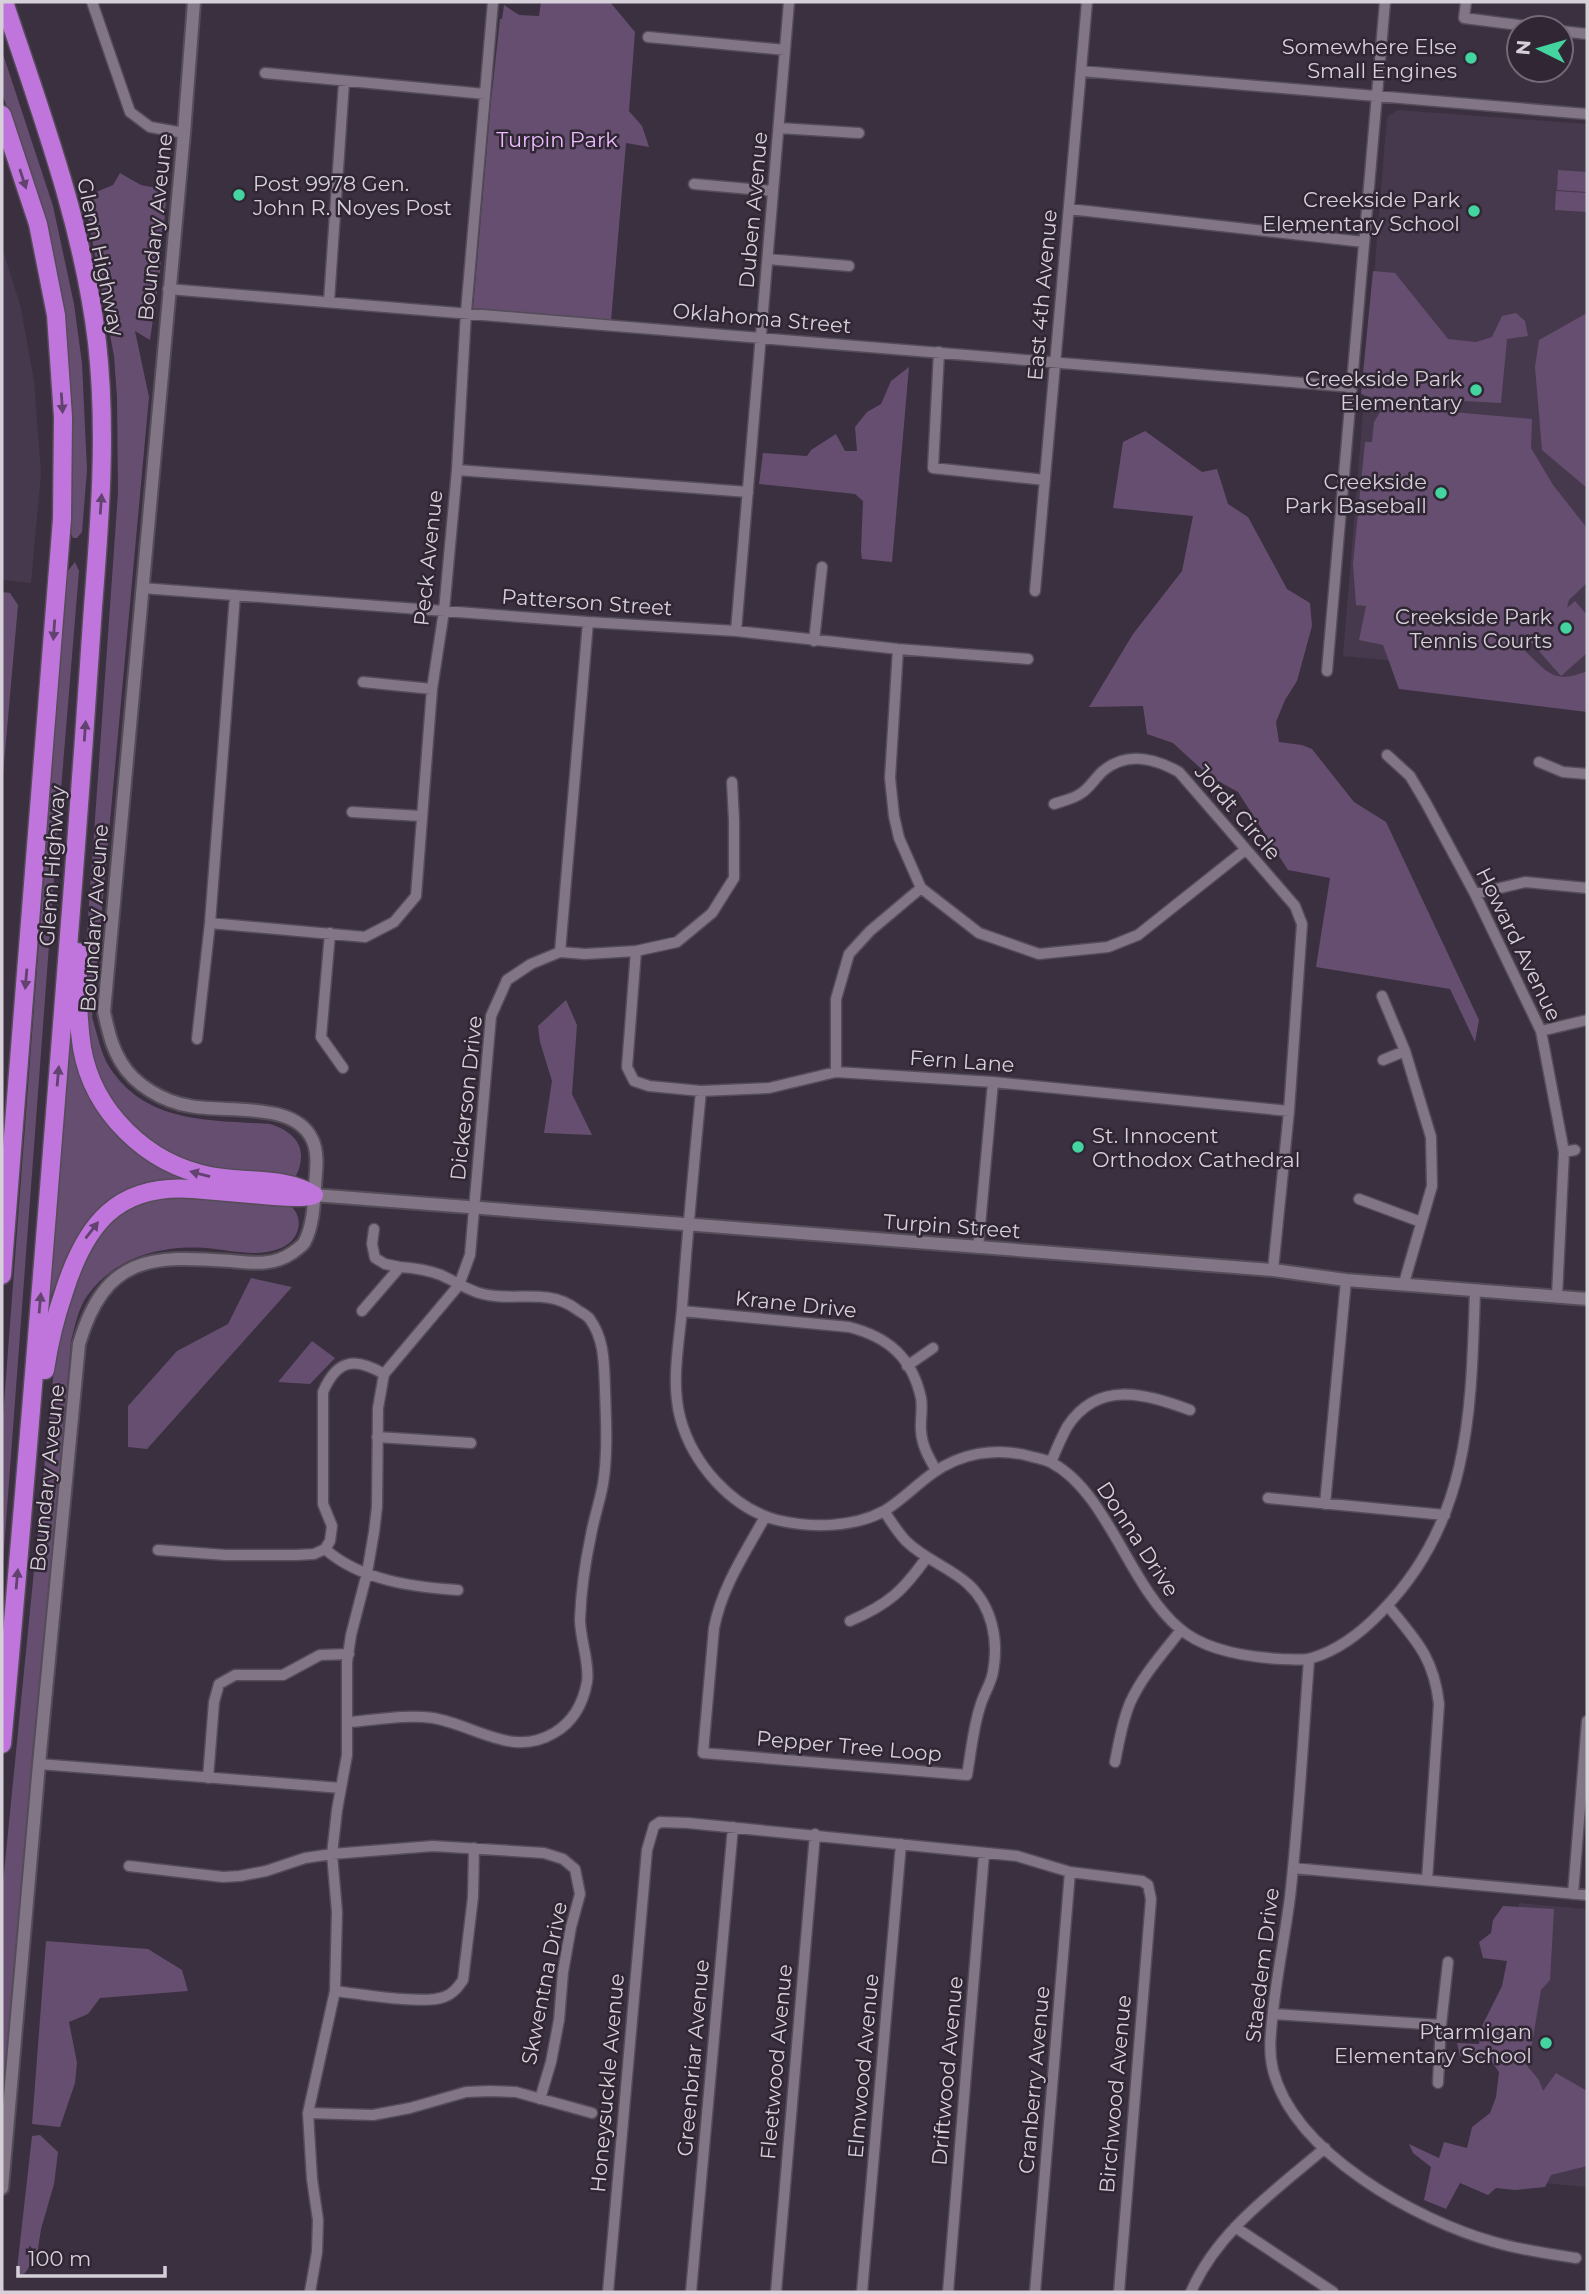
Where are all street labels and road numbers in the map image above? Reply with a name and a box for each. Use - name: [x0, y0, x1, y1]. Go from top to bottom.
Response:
- street label: Duben Avenue: [734, 131, 772, 289]
- street label: Boundary Aveune: [133, 132, 177, 322]
- street label: Glenn Highway: [72, 176, 130, 339]
- street label: East 4th Avenue: [1022, 208, 1062, 382]
- street label: Oklahoma Street: [672, 298, 852, 338]
- street label: Peck Avenue: [408, 489, 448, 627]
- street label: Patterson Street: [501, 584, 673, 620]
- street label: Jordt Circle: [1189, 758, 1286, 865]
- street label: Glenn Highway: [34, 784, 70, 947]
- street label: Boundary Aveune: [75, 823, 113, 1013]
- street label: Howard Avenue: [1471, 863, 1567, 1025]
- street label: Dickerson Drive: [445, 1014, 487, 1182]
- street label: Fern Lane: [909, 1045, 1015, 1077]
- street label: Turpin Street: [883, 1209, 1021, 1243]
- street label: Krane Drive: [734, 1285, 858, 1323]
- street label: Boundary Aveune: [25, 1383, 69, 1573]
- street label: Donna Drive: [1092, 1477, 1184, 1601]
- street label: Pepper Tree Loop: [755, 1725, 943, 1767]
- street label: Staedem Drive: [1240, 1886, 1284, 2044]
- street label: Skwentna Drive: [516, 1899, 572, 2067]
- street label: Greenbriar Avenue: [672, 1958, 714, 2158]
- street label: Fleetwood Avenue: [755, 1963, 797, 2161]
- street label: Honeysuckle Avenue: [585, 1972, 629, 2194]
- street label: Elmwood Avenue: [842, 1973, 884, 2159]
- street label: Driftwood Avenue: [926, 1975, 968, 2167]
- street label: Cranberry Avenue: [1013, 1985, 1055, 2175]
- street label: Birchwood Avenue: [1094, 1994, 1136, 2194]

